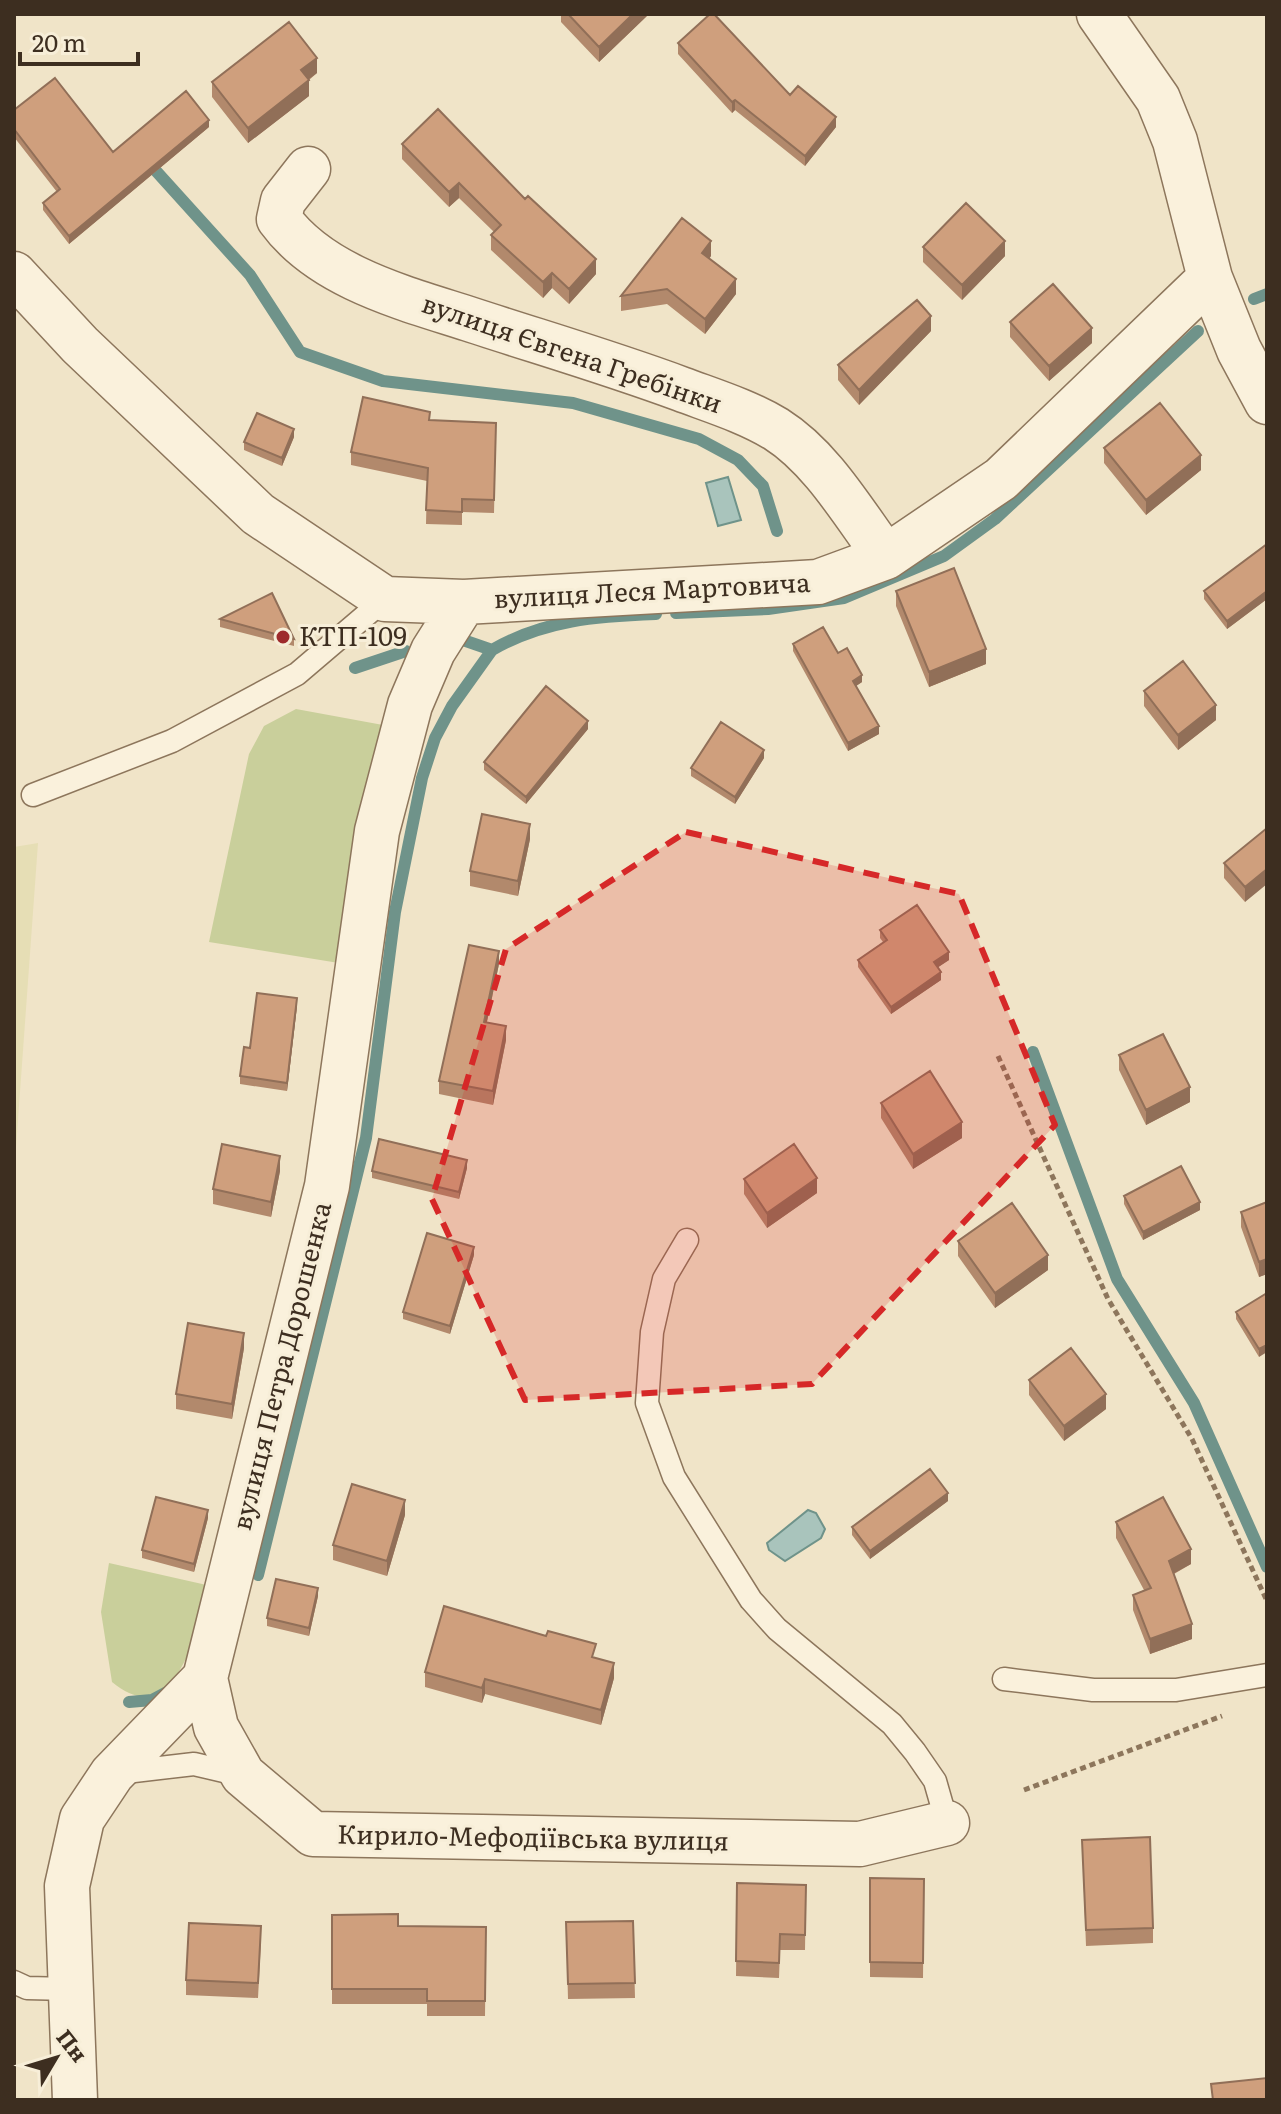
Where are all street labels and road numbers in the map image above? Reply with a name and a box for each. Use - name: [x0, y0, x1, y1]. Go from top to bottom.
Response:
- street label: вулиця Євгена Гребінки: [417, 282, 728, 421]
- street label: вулиця Леся Мартовича: [493, 561, 811, 616]
- street label: вулиця Петра Дорошенка: [220, 1197, 339, 1534]
- street label: Кирило-Мефодіївська вулиця: [337, 1813, 729, 1858]

